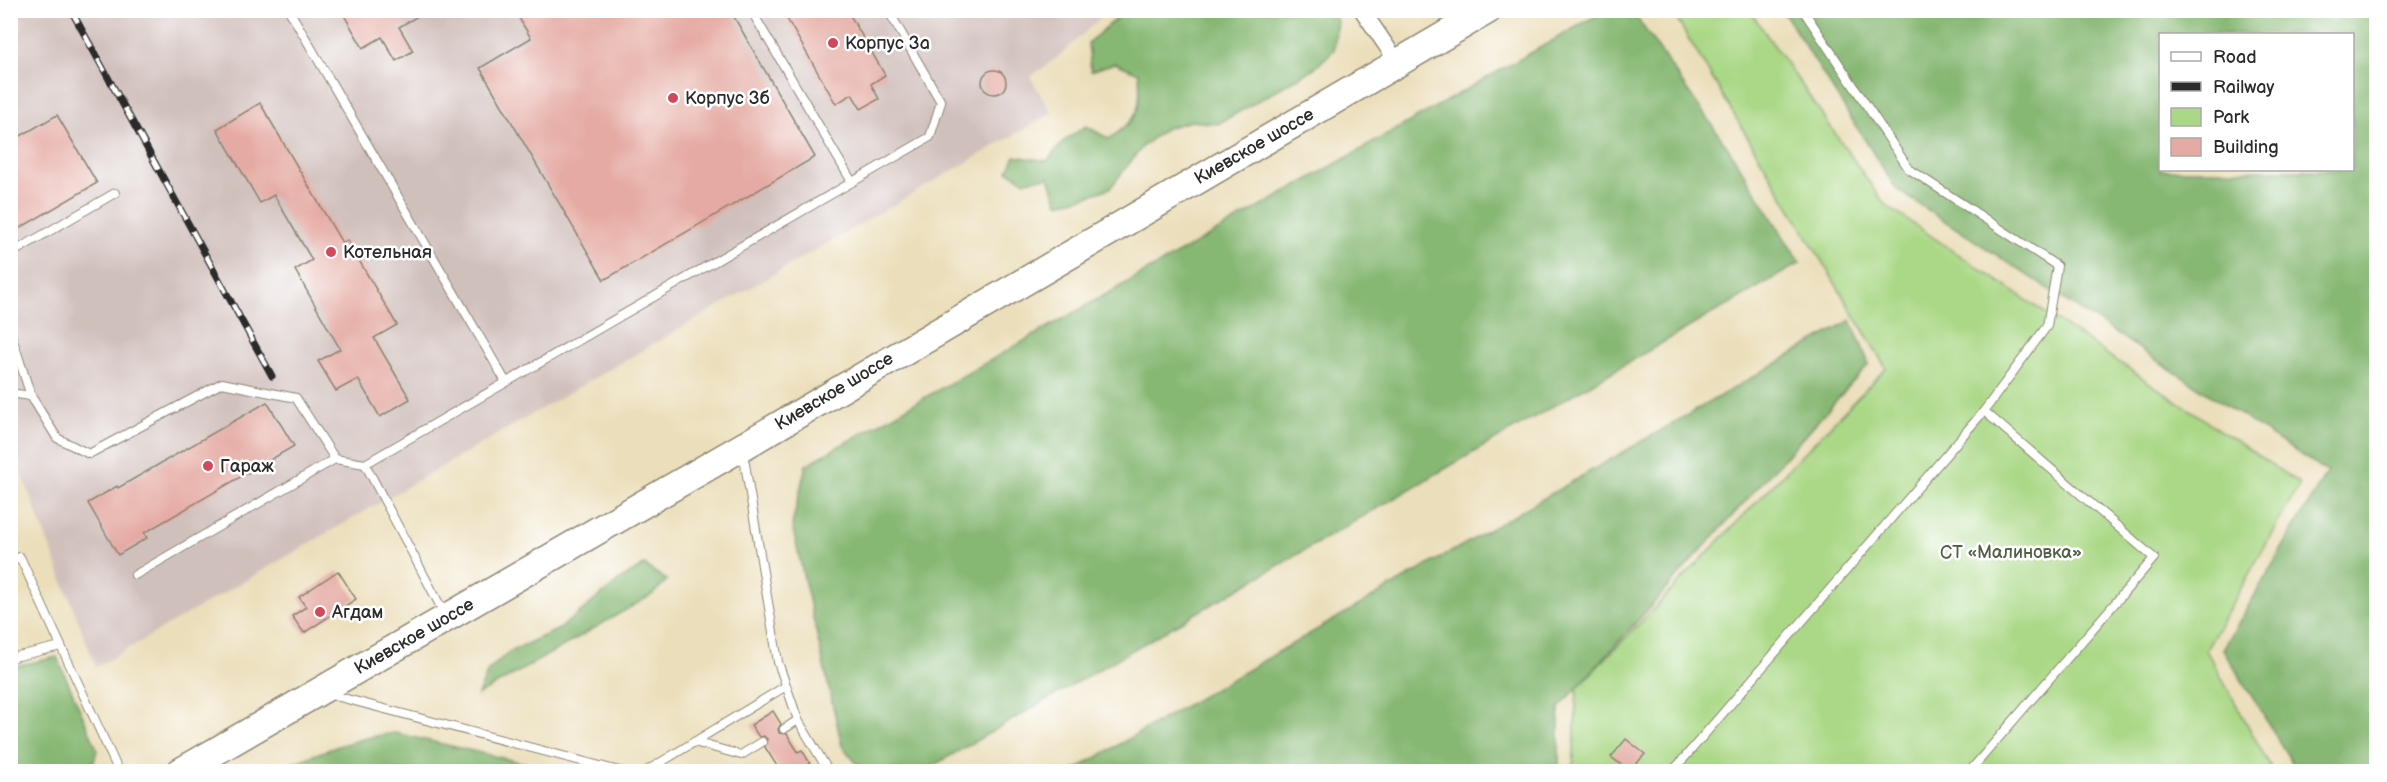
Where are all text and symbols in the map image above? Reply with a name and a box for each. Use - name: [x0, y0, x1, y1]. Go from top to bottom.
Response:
- place label: Корпус 3a: [845, 33, 930, 54]
- legend: [2159, 33, 2354, 171]
- marker: Корпус 3a: [826, 36, 840, 50]
- text: Road: [2213, 47, 2257, 68]
- text: Railway: [2213, 77, 2275, 98]
- place label: Корпус 3б: [685, 88, 770, 109]
- marker: Корпус 3б: [666, 91, 680, 105]
- street label: Киевское шоссе: [1191, 104, 1318, 189]
- text: Park: [2213, 107, 2249, 128]
- text: Building: [2213, 137, 2279, 158]
- place label: Котельная: [343, 242, 432, 263]
- marker: Котельная: [324, 245, 338, 259]
- street label: Киевское шоссе: [771, 348, 897, 435]
- place label: Гараж: [220, 456, 274, 477]
- marker: Гараж: [201, 459, 215, 473]
- park label: СТ «Малиновка»: [1940, 542, 2082, 563]
- street label: Киевское шоссе: [351, 594, 478, 679]
- place label: Агдам: [331, 602, 383, 623]
- marker: Агдам: [313, 605, 327, 619]

